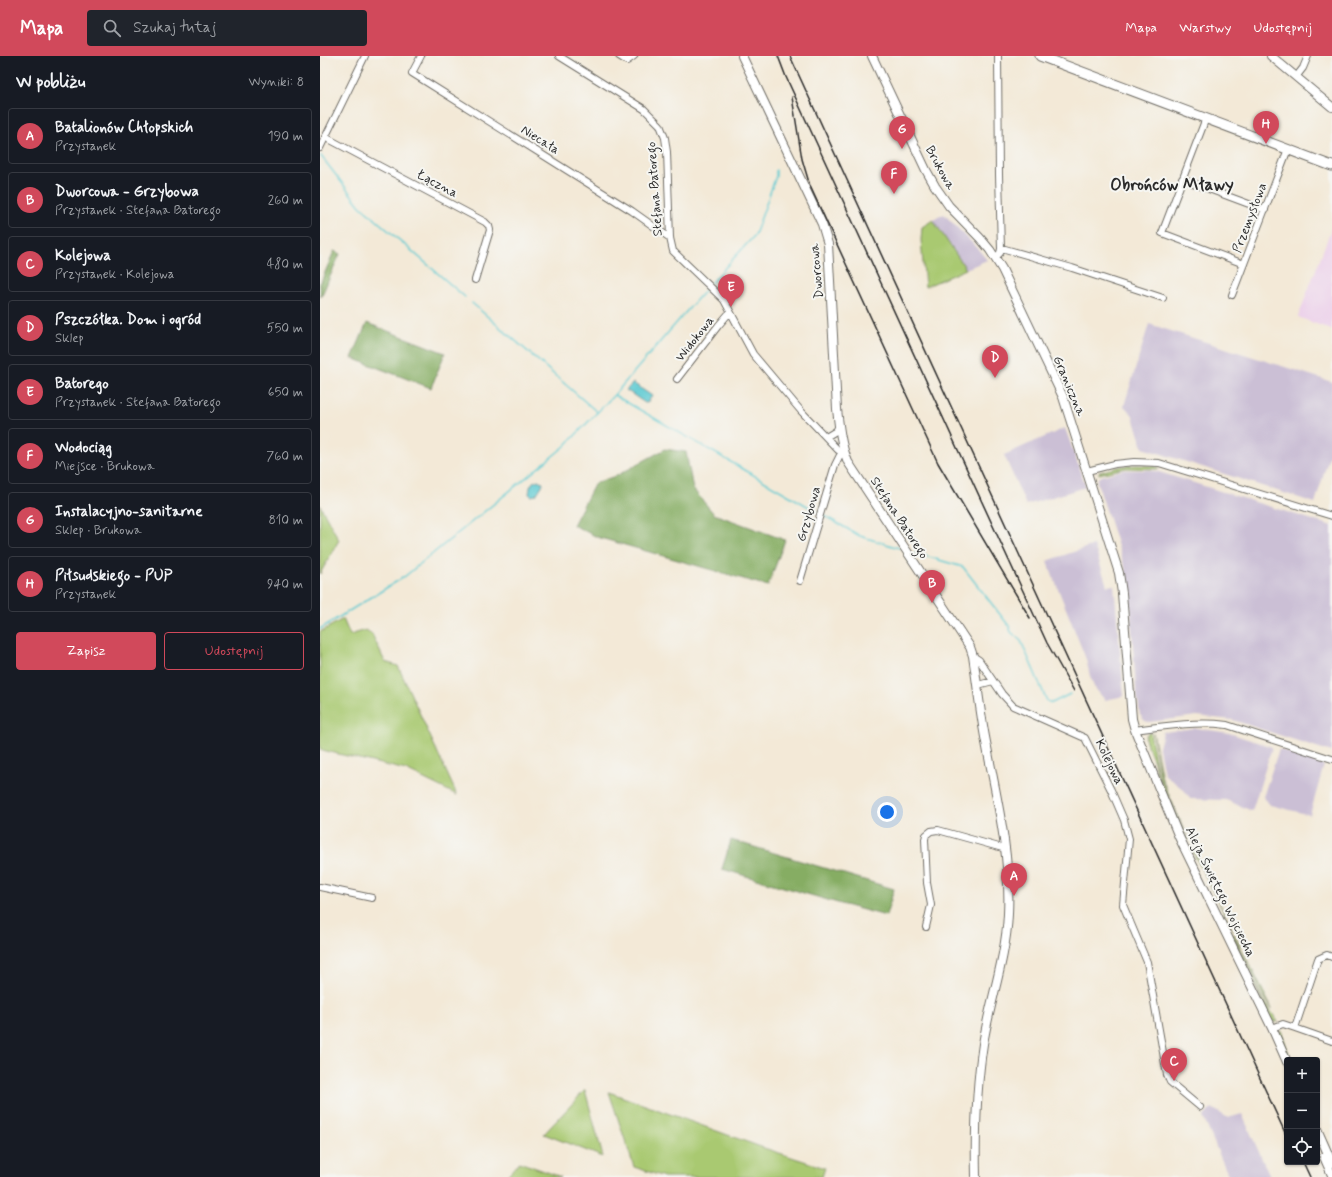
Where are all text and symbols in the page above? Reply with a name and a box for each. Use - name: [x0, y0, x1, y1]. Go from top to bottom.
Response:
- search box: [87, 10, 367, 46]
- text: Mapa: [20, 16, 63, 41]
- icon: search: [101, 17, 123, 39]
- text: Szukaj tutaj: [133, 18, 216, 38]
- text: Mapa: [1125, 19, 1157, 37]
- text: Warstwy: [1179, 19, 1231, 37]
- text: Udostępnij: [1253, 19, 1312, 37]
- text: W pobliżu: [16, 71, 85, 93]
- text: Wyniki: 8: [249, 74, 304, 91]
- pin: H: [1253, 111, 1279, 144]
- pin: G: [889, 116, 915, 149]
- text: Batalionów Chłopskich: [55, 118, 193, 138]
- street label: Niecała: [518, 122, 563, 159]
- text: A: [26, 128, 34, 145]
- text: 190 m: [268, 128, 303, 145]
- text: Przystanek: [55, 138, 116, 155]
- street label: Stefana Batorego: [643, 141, 669, 237]
- street label: Brukowa: [921, 143, 959, 193]
- pin: F: [881, 161, 907, 194]
- street label: Łączna: [414, 166, 461, 202]
- district label: Obrońców Mławy: [1110, 174, 1234, 196]
- street label: Przemysłowa: [1229, 181, 1271, 255]
- text: Dworcowa - Grzybowa: [55, 182, 199, 202]
- text: B: [26, 192, 34, 209]
- text: 260 m: [268, 192, 303, 209]
- text: Przystanek · Stefana Batorego: [55, 202, 221, 219]
- street label: Dworcowa: [806, 243, 828, 299]
- text: Kolejowa: [55, 246, 111, 266]
- text: C: [25, 256, 35, 273]
- text: 480 m: [267, 256, 303, 273]
- text: Przystanek · Kolejowa: [55, 266, 175, 283]
- pin: E: [718, 274, 744, 307]
- text: Pszczółka. Dom i ogród: [55, 310, 201, 330]
- street label: Widokowa: [672, 312, 718, 365]
- text: D: [26, 320, 34, 337]
- text: 550 m: [267, 320, 303, 337]
- text: Sklep: [55, 330, 84, 347]
- pin: D: [982, 345, 1008, 378]
- street label: Graniczna: [1049, 353, 1089, 419]
- text: Batorego: [55, 374, 109, 394]
- text: E: [26, 384, 34, 401]
- text: 650 m: [268, 384, 303, 401]
- text: Przystanek · Stefana Batorego: [55, 394, 221, 411]
- text: Wodociąg: [55, 438, 112, 458]
- text: F: [27, 448, 33, 465]
- text: 760 m: [266, 448, 303, 465]
- text: Miejsce · Brukowa: [55, 458, 155, 475]
- street label: Stefana Batorego: [864, 474, 932, 564]
- street label: Grzybowa: [793, 484, 825, 544]
- text: Instalacyjno-sanitarne: [55, 502, 203, 522]
- text: G: [26, 512, 34, 529]
- text: 810 m: [268, 512, 303, 529]
- text: Sklep · Brukowa: [55, 522, 141, 539]
- text: Piłsudskiego - PUP: [55, 566, 172, 586]
- pin: B: [919, 570, 945, 603]
- text: H: [26, 576, 34, 593]
- text: 940 m: [267, 576, 303, 593]
- text: Przystanek: [55, 586, 116, 603]
- button: Zapisz: [16, 632, 156, 670]
- button: Udostępnij: [164, 632, 304, 670]
- street label: Kolejowa: [1091, 736, 1127, 788]
- your location: [877, 802, 897, 822]
- street label: Aleja Świętego Wojciecha: [1179, 824, 1260, 961]
- pin: A: [1001, 863, 1027, 896]
- pin: C: [1161, 1048, 1187, 1081]
- map controls: [1284, 1057, 1320, 1165]
- button: +: [1284, 1057, 1320, 1093]
- button: −: [1284, 1093, 1320, 1129]
- button: locate: [1284, 1129, 1320, 1165]

